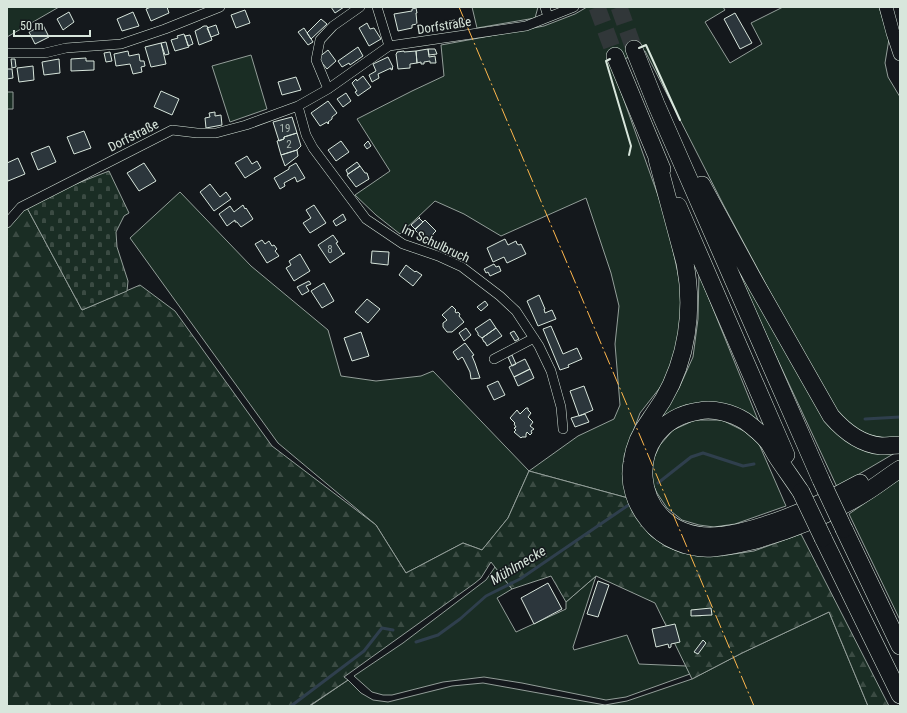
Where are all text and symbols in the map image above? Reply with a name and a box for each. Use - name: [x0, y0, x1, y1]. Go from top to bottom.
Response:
- scale bar: [14, 12, 90, 38]
- street label: Dorfstraße: [416, 14, 472, 37]
- text: 50 m: [20, 19, 44, 33]
- street label: Dorfstraße: [105, 116, 161, 155]
- house number: 19: [280, 122, 290, 135]
- house number: 2: [286, 138, 292, 151]
- street label: Im Schulbruch: [399, 221, 472, 266]
- house number: 8: [327, 243, 333, 256]
- water label: Mühlmecke: [487, 542, 549, 588]

